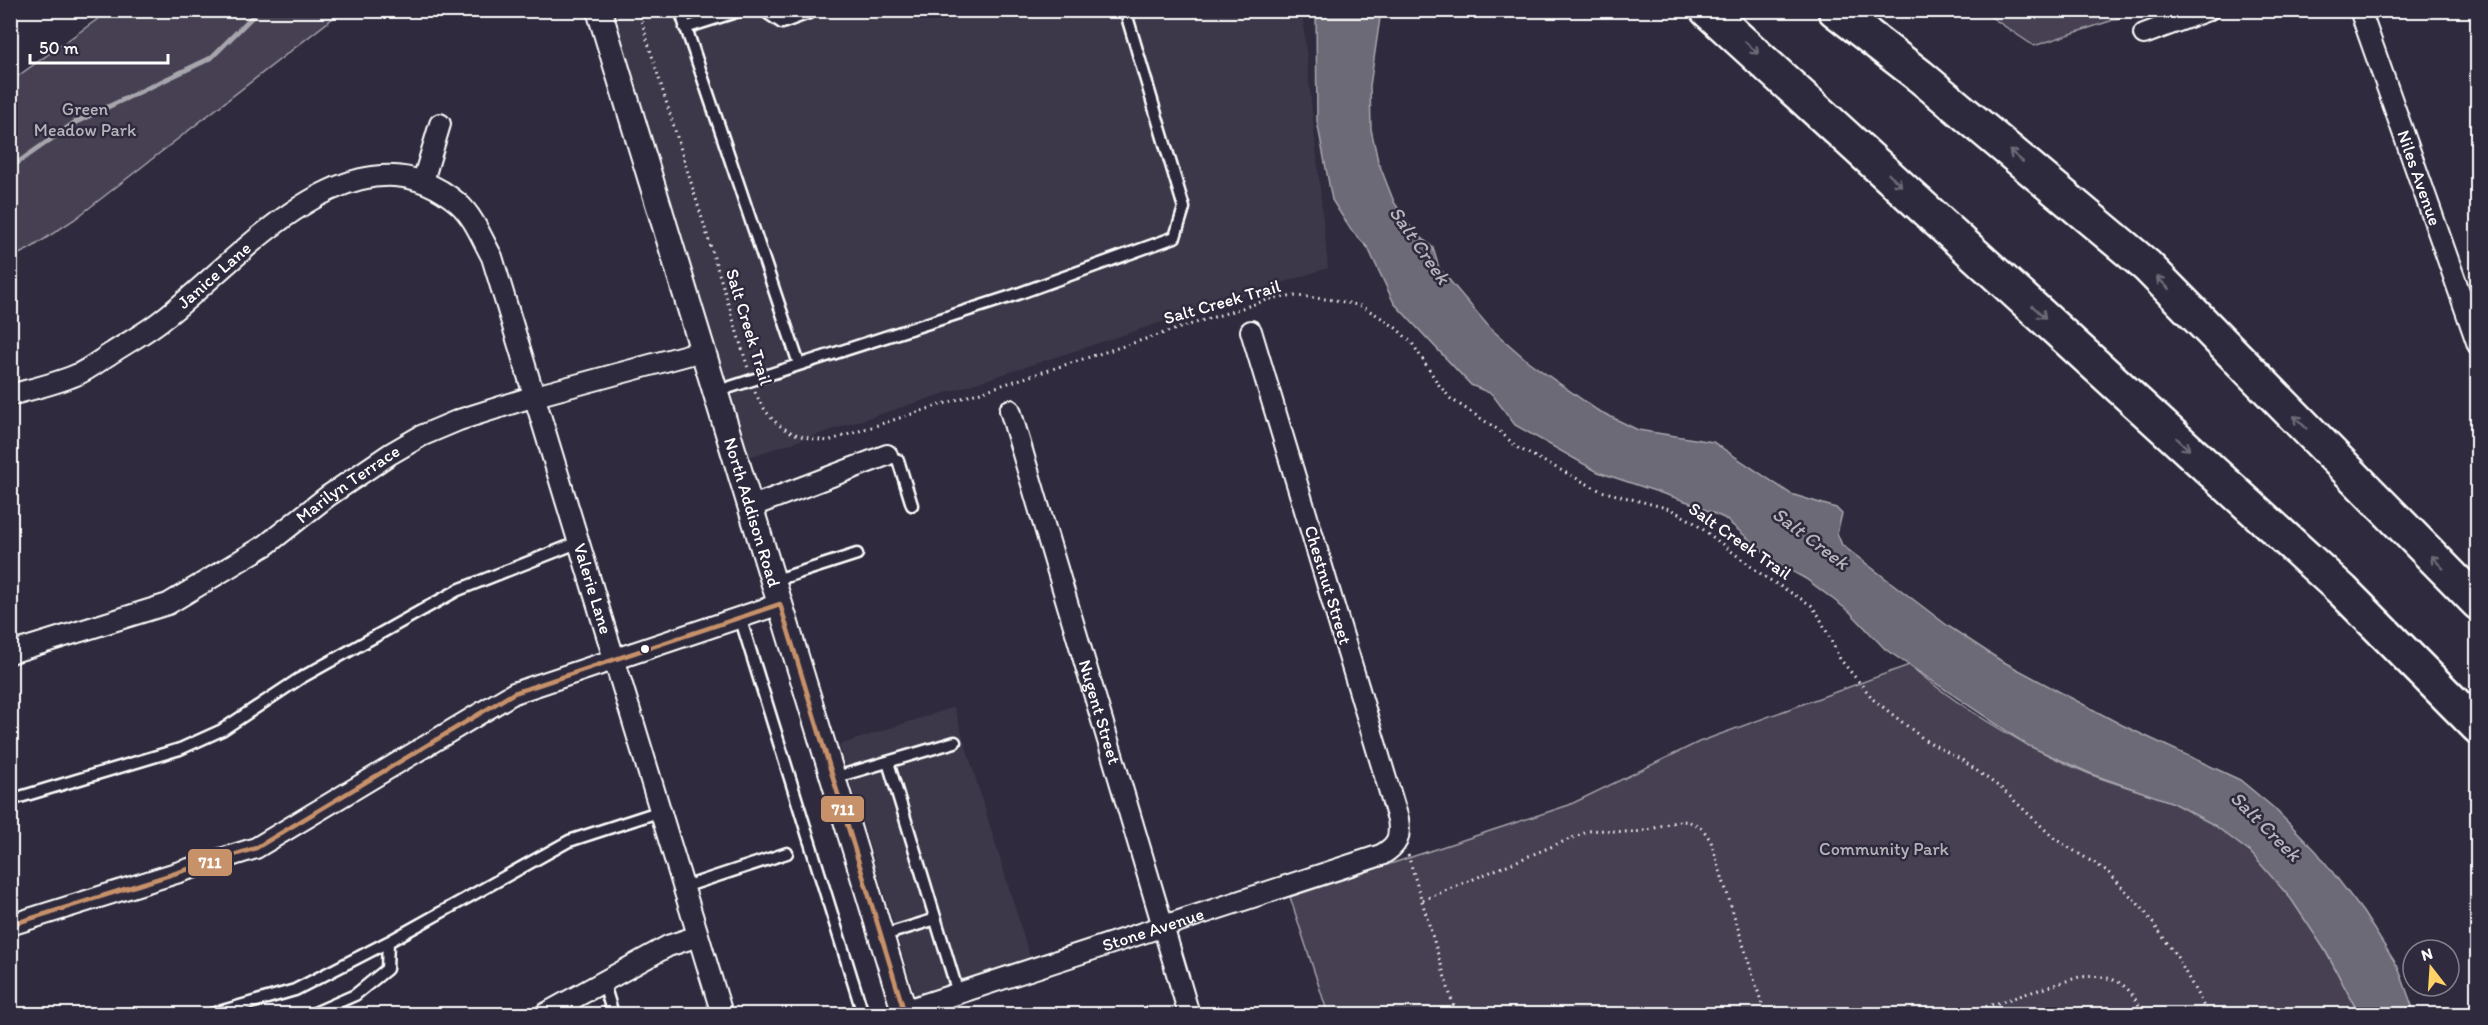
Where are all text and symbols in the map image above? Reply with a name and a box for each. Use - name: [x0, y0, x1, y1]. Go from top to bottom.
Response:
- scale bar: [30, 27, 168, 65]
- text: 50 m: [39, 37, 79, 59]
- one-way arrow: [1744, 41, 1759, 56]
- park label: Green Meadow Park: [34, 98, 137, 141]
- street label: Niles Avenue: [2392, 127, 2446, 229]
- one-way arrow: [2009, 149, 2024, 163]
- one-way arrow: [1888, 173, 1903, 187]
- water label: Salt Creek: [1384, 201, 1456, 290]
- street label: Janice Lane: [173, 237, 255, 314]
- street label: Salt Creek Trail: [721, 266, 777, 388]
- street label: Salt Creek Trail: [1161, 275, 1283, 329]
- one-way arrow: [2156, 276, 2171, 291]
- one-way arrow: [2031, 305, 2046, 319]
- one-way arrow: [2293, 415, 2308, 430]
- street label: North Addison Road: [719, 435, 785, 590]
- one-way arrow: [2175, 437, 2190, 451]
- street label: Marilyn Terrace: [291, 440, 404, 528]
- street label: Salt Creek Trail: [1684, 497, 1796, 585]
- water label: Salt Creek: [1768, 501, 1855, 576]
- street label: Chestnut Street: [1299, 523, 1357, 647]
- street label: Valerie Lane: [569, 541, 617, 637]
- one-way arrow: [2429, 554, 2444, 569]
- unlabelled marker: [639, 643, 651, 655]
- street label: Nugent Street: [1074, 657, 1125, 767]
- water label: Salt Creek: [2226, 786, 2307, 867]
- line badge: 711: [820, 795, 865, 823]
- text: 711: [831, 800, 855, 819]
- park label: Community Park: [1819, 838, 1950, 860]
- line badge: 711: [187, 848, 233, 877]
- text: 711: [198, 853, 222, 872]
- street label: Stone Avenue: [1099, 903, 1207, 956]
- north arrow: [2401, 938, 2461, 998]
- text: N: [2419, 943, 2435, 965]

